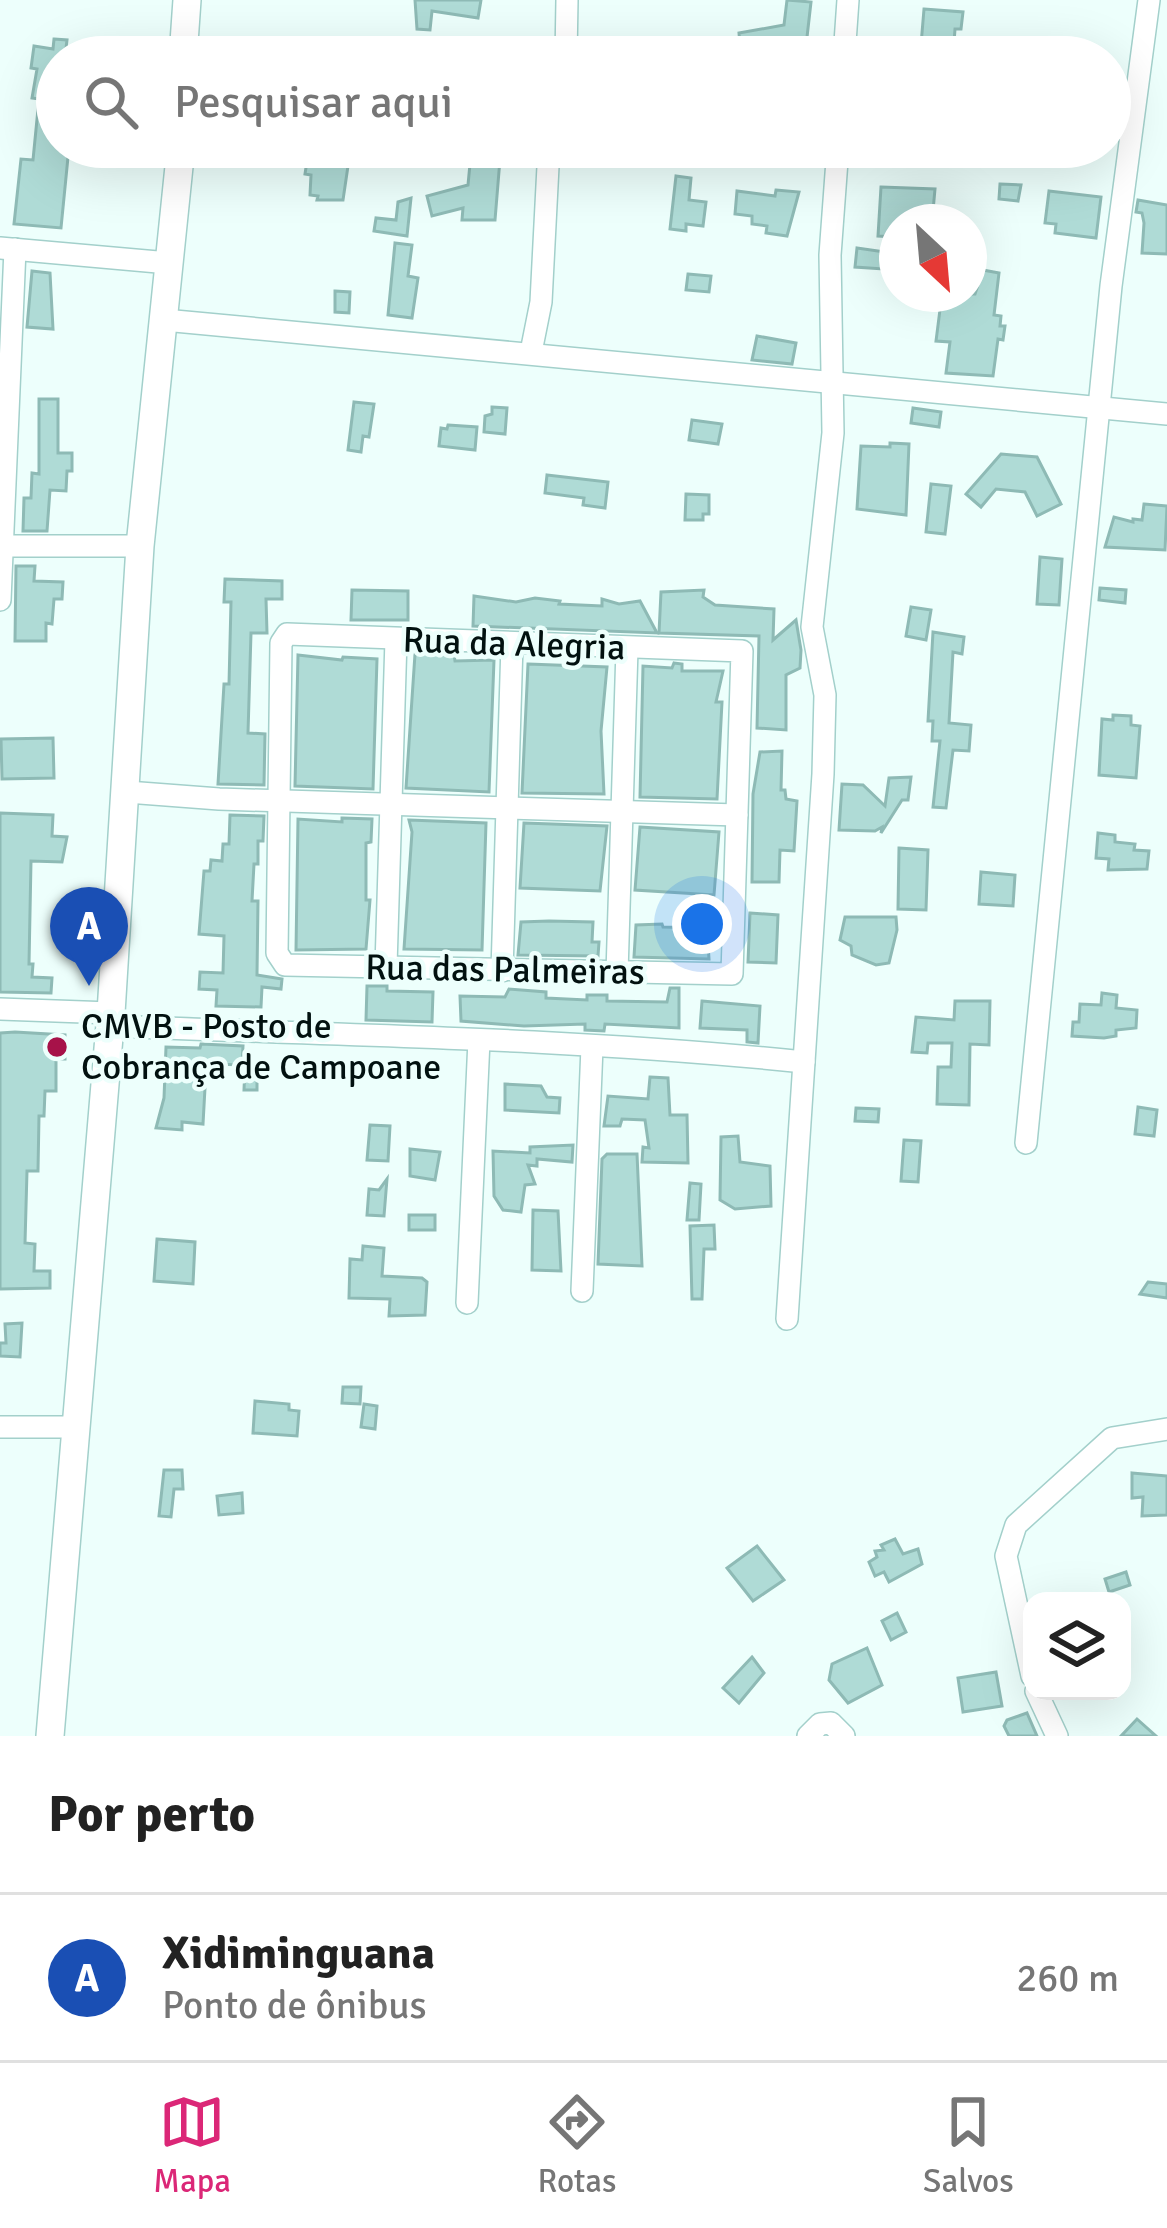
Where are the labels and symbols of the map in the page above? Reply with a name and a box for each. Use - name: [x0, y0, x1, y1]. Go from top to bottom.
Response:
- north arrow: [879, 204, 987, 312]
- street label: Rua da Alegria: [402, 618, 626, 670]
- pin: A: [50, 887, 128, 986]
- your location: [672, 894, 732, 954]
- street label: Rua das Palmeiras: [365, 945, 645, 995]
- place label: CMVB - Posto de Cobrança de Campoane: [81, 1004, 441, 1090]
- marker: CMVB - Posto de Cobrança de Campoane: [44, 1034, 70, 1060]

